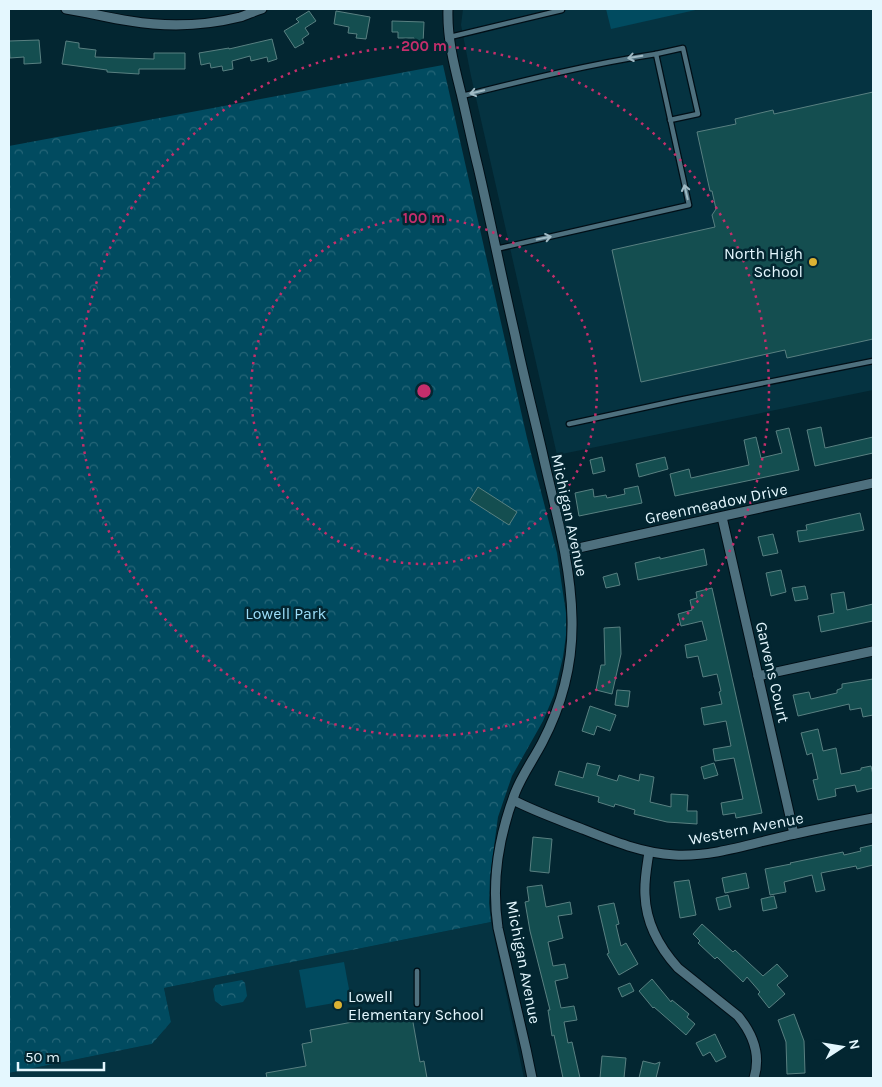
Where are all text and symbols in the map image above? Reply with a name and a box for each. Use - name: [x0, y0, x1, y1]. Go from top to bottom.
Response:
- text: 200 m: [401, 37, 447, 55]
- one-way arrow: [627, 52, 643, 62]
- one-way arrow: [469, 88, 485, 97]
- one-way arrow: [681, 184, 691, 200]
- text: 100 m: [403, 209, 445, 227]
- one-way arrow: [535, 233, 551, 242]
- place label: North High School: [724, 244, 803, 281]
- marker: North High School: [807, 256, 819, 268]
- centre of rings: [415, 382, 433, 400]
- street label: Michigan Avenue: [547, 452, 592, 578]
- street label: Greenmeadow Drive: [643, 479, 789, 528]
- park label: Lowell Park: [245, 604, 327, 623]
- street label: Garvens Court: [752, 620, 793, 724]
- street label: Western Avenue: [687, 808, 805, 849]
- street label: Michigan Avenue: [502, 899, 545, 1025]
- place label: Lowell Elementary School: [348, 987, 484, 1024]
- marker: Lowell Elementary School: [332, 999, 344, 1011]
- north arrow: [817, 1022, 867, 1072]
- text: N: [845, 1038, 864, 1051]
- scale bar: [18, 1040, 104, 1072]
- text: 50 m: [25, 1048, 60, 1066]

